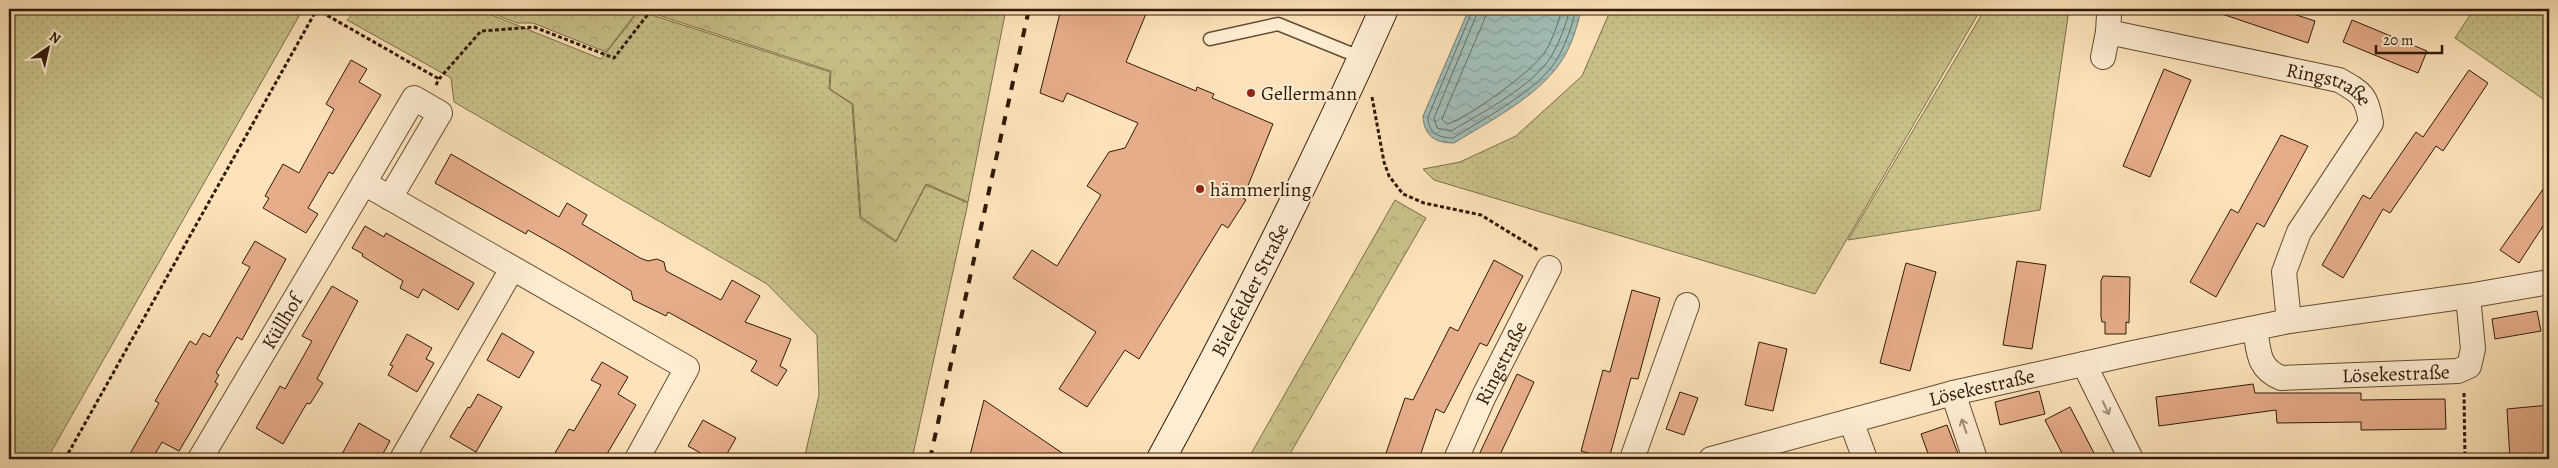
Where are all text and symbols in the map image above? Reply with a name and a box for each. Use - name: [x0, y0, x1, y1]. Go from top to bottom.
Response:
- north arrow: [22, 22, 72, 72]
- scale bar: [2376, 22, 2442, 54]
- text: N: [45, 27, 65, 48]
- text: 20 m: [2383, 30, 2414, 50]
- street label: Ringstraße: [2284, 56, 2378, 111]
- place label: Gellermann: [1261, 80, 1357, 107]
- marker: Gellermann: [1245, 87, 1257, 99]
- place label: hämmerling: [1210, 176, 1311, 203]
- marker: hämmerling: [1194, 183, 1206, 195]
- street label: Bielefelder Straße: [1205, 219, 1295, 362]
- street label: Küllhof: [255, 286, 311, 354]
- street label: Ringstraße: [1469, 317, 1534, 409]
- street label: Lösekestraße: [2341, 358, 2450, 390]
- street label: Lösekestraße: [1926, 362, 2037, 413]
- one-way arrow: [2102, 400, 2111, 415]
- one-way arrow: [1959, 419, 1968, 434]

